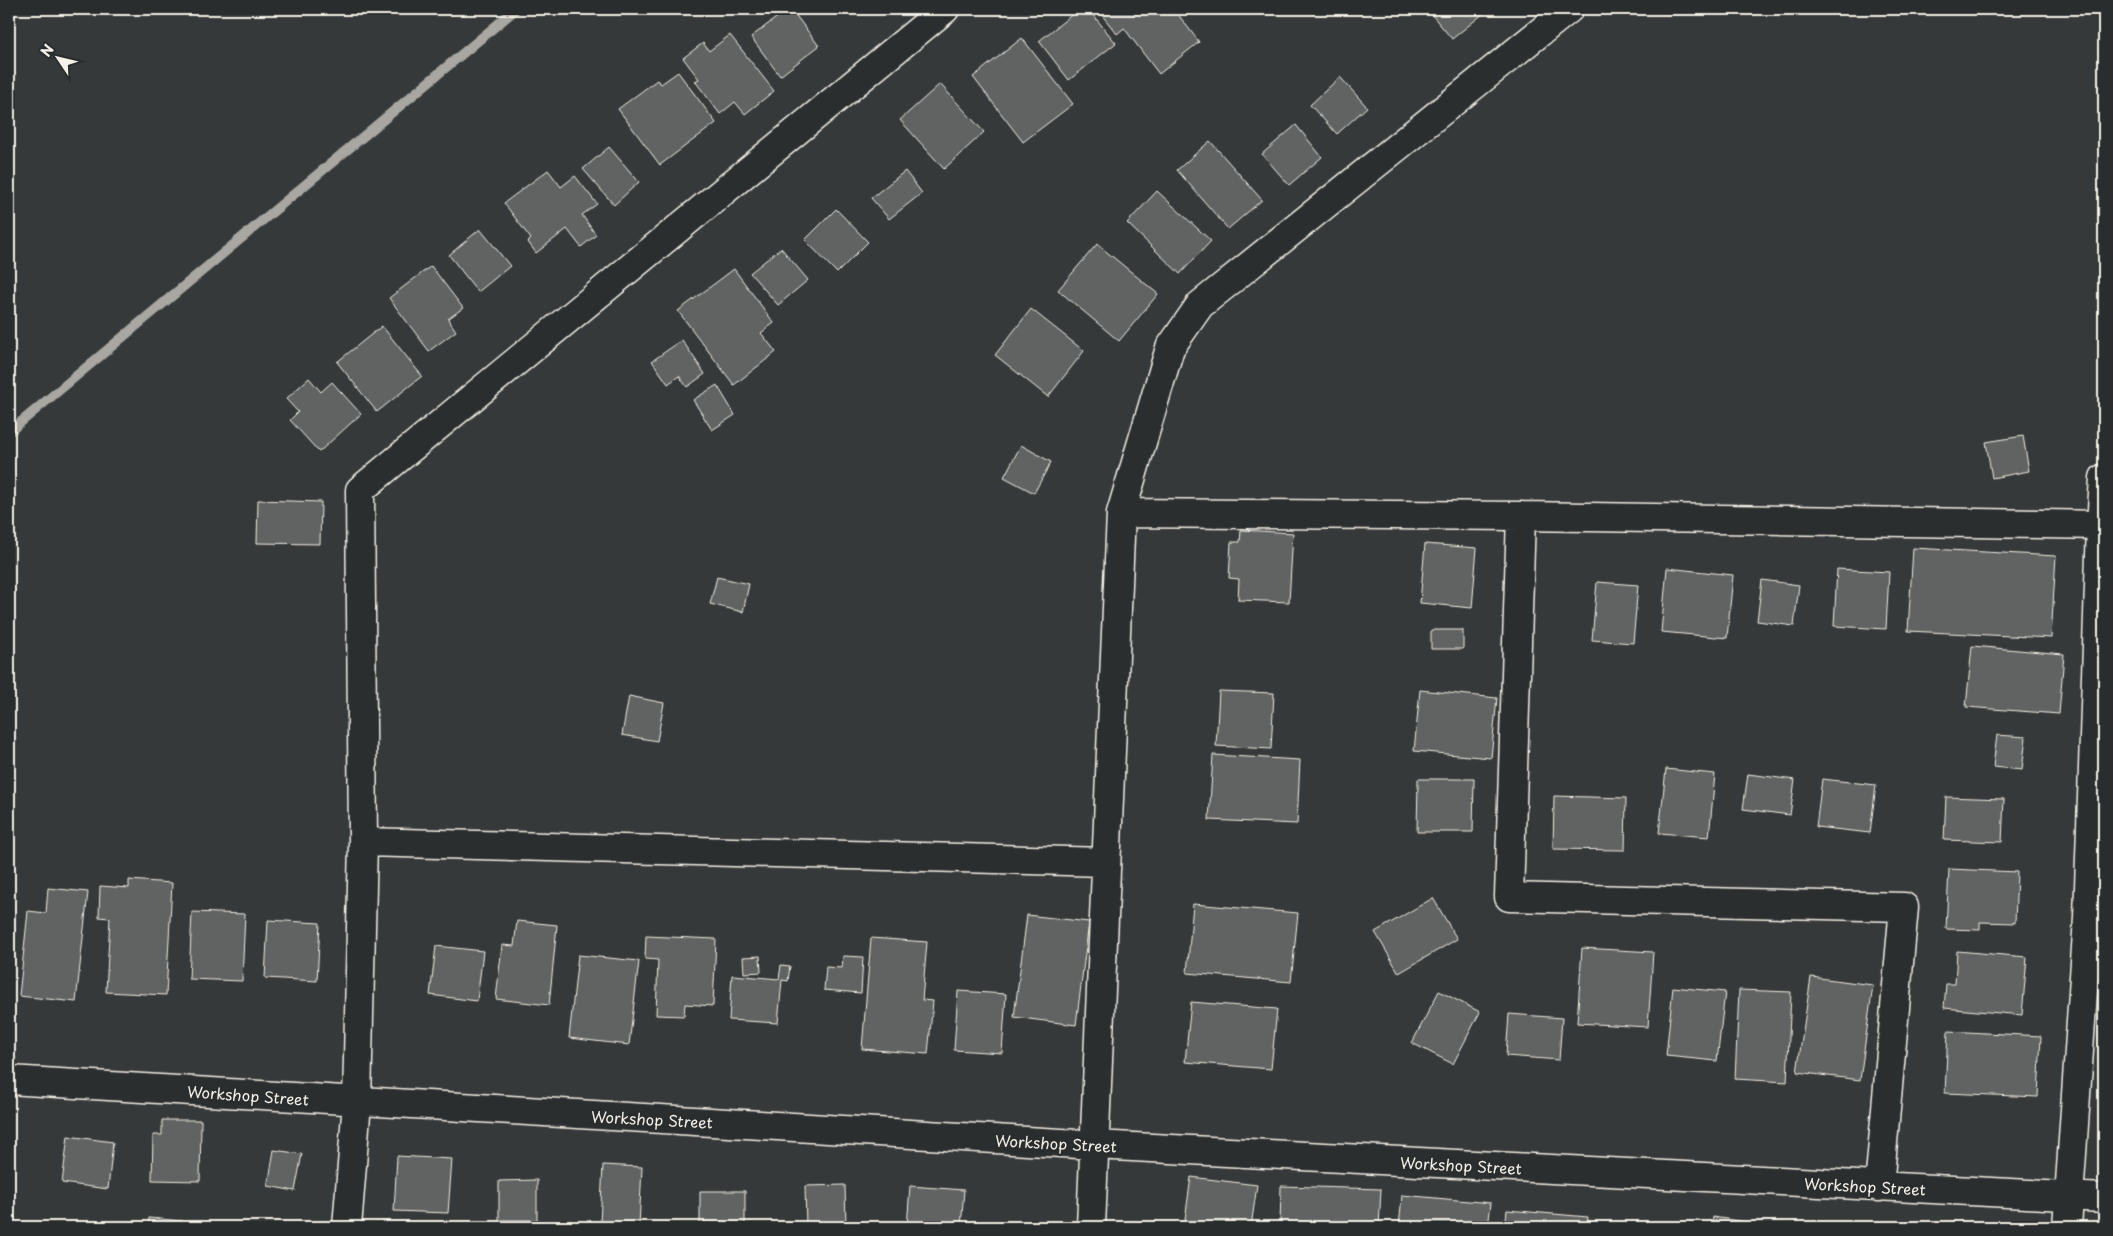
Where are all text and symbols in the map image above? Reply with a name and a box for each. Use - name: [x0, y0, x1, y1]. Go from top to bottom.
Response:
- north arrow: [32, 32, 82, 82]
- text: N: [35, 40, 59, 61]
- street label: Workshop Street: [186, 1079, 310, 1111]
- street label: Workshop Street: [591, 1104, 713, 1134]
- street label: Workshop Street: [995, 1128, 1117, 1158]
- street label: Workshop Street: [1400, 1150, 1522, 1180]
- street label: Workshop Street: [1804, 1171, 1926, 1201]

